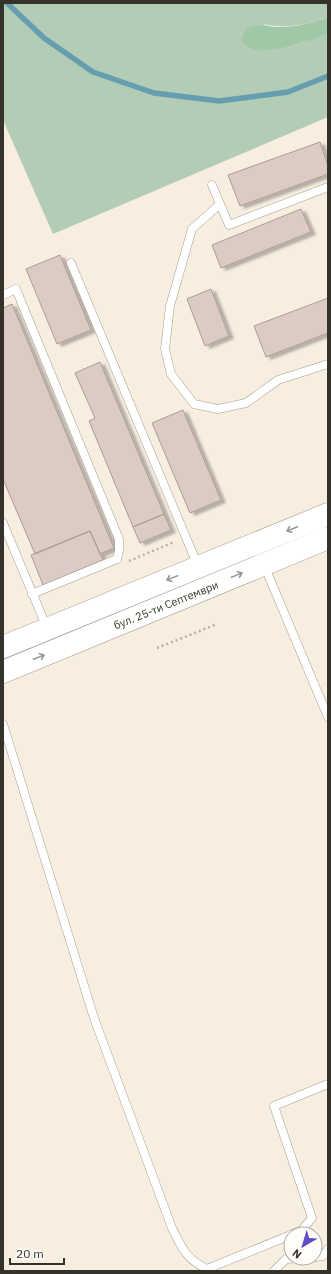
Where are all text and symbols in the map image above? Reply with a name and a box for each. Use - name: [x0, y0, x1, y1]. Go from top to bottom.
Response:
- one-way arrow: [286, 526, 298, 534]
- one-way arrow: [230, 571, 242, 579]
- one-way arrow: [166, 575, 178, 583]
- street label: бул. 25-ти Септември: [112, 578, 220, 632]
- one-way arrow: [33, 653, 45, 660]
- north arrow: [283, 1226, 323, 1266]
- scale bar: [10, 1240, 64, 1266]
- text: 20 m: [16, 1246, 44, 1261]
- text: N: [289, 1246, 304, 1262]

